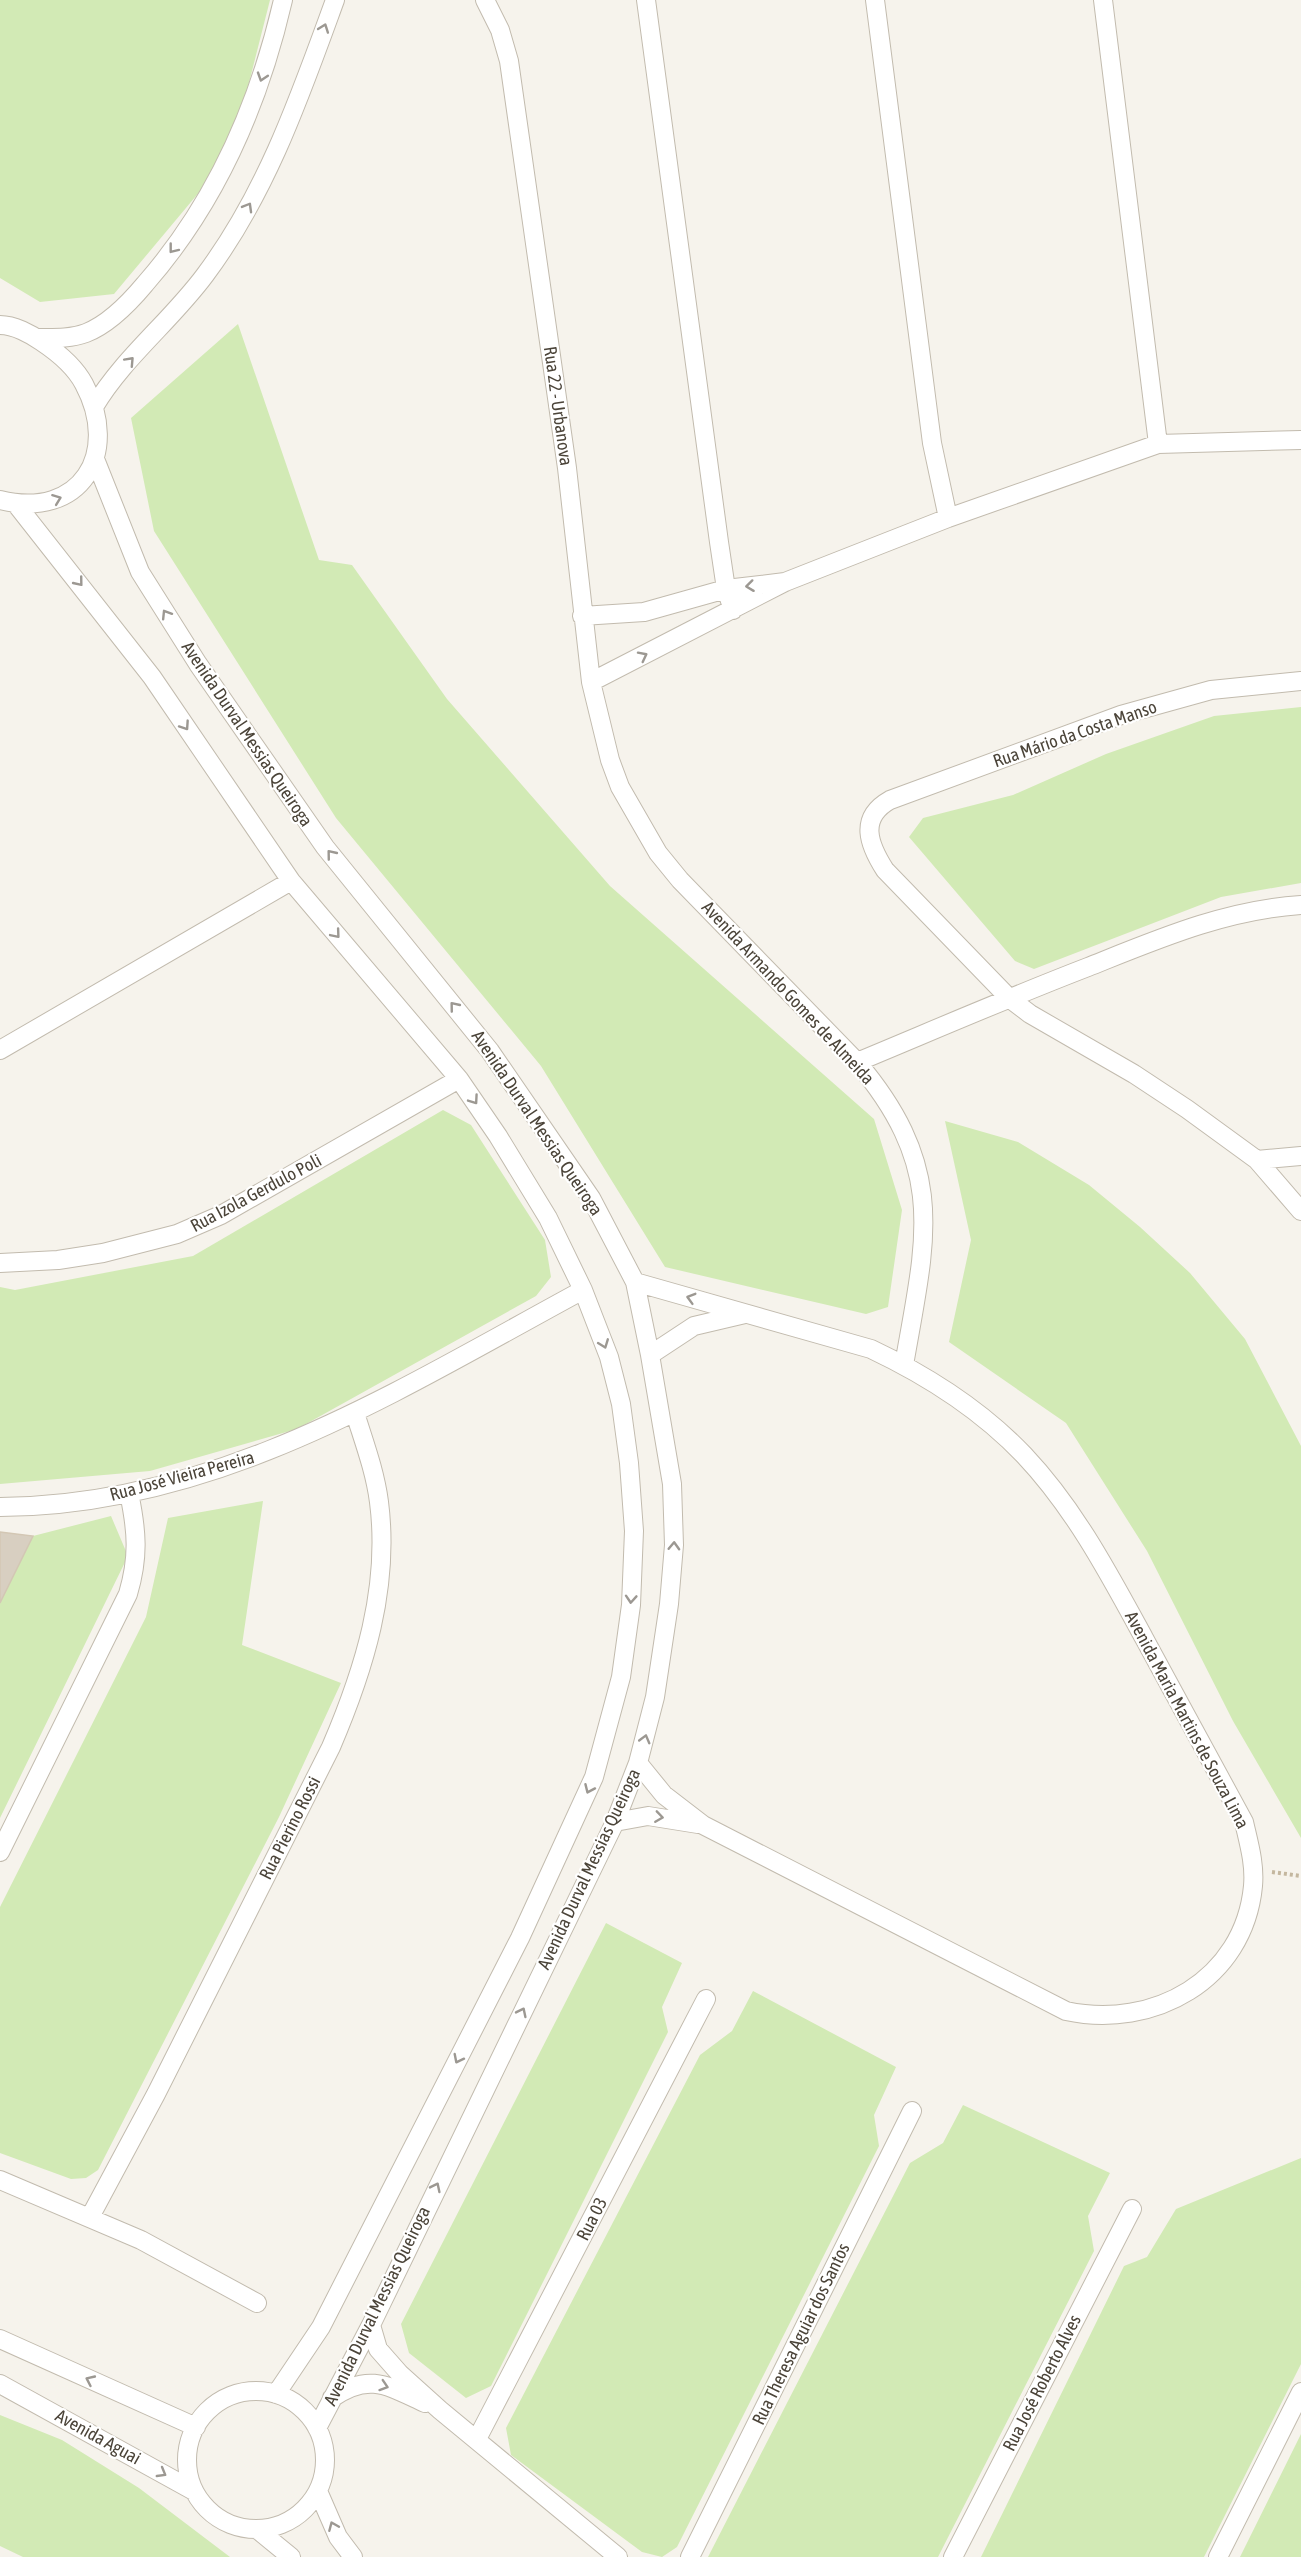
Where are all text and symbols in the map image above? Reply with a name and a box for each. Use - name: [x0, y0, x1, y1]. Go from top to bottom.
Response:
- one-way arrow: [317, 23, 330, 34]
- one-way arrow: [257, 71, 270, 82]
- one-way arrow: [241, 203, 252, 213]
- one-way arrow: [170, 243, 181, 254]
- street label: Rua 22 - Urbanova: [540, 345, 577, 467]
- one-way arrow: [123, 357, 134, 368]
- one-way arrow: [51, 493, 61, 506]
- one-way arrow: [72, 575, 83, 586]
- one-way arrow: [746, 580, 755, 592]
- one-way arrow: [162, 610, 174, 620]
- street label: Avenida Durval Messias Queiroga: [178, 637, 317, 830]
- one-way arrow: [636, 651, 647, 663]
- street label: Rua Mário da Costa Manso: [990, 696, 1159, 771]
- one-way arrow: [178, 719, 189, 730]
- one-way arrow: [327, 850, 338, 861]
- street label: Avenida Armando Gomes de Almeida: [698, 897, 879, 1089]
- one-way arrow: [329, 928, 340, 939]
- one-way arrow: [450, 1002, 461, 1013]
- street label: Avenida Durval Messias Queiroga: [468, 1026, 607, 1219]
- one-way arrow: [467, 1094, 478, 1105]
- street label: Rua Izola Gerdulo Poli: [187, 1149, 325, 1236]
- one-way arrow: [686, 1293, 697, 1305]
- one-way arrow: [597, 1338, 609, 1349]
- street label: Rua José Vieira Pereira: [107, 1446, 256, 1505]
- one-way arrow: [667, 1542, 680, 1551]
- one-way arrow: [625, 1595, 638, 1604]
- street label: Avenida Maria Martins de Souza Lima: [1121, 1607, 1254, 1832]
- one-way arrow: [637, 1734, 650, 1744]
- street label: Avenida Durval Messias Queiroga: [533, 1765, 644, 1972]
- street label: Rua Pierino Rossi: [255, 1773, 324, 1883]
- one-way arrow: [584, 1782, 596, 1793]
- one-way arrow: [654, 1811, 664, 1823]
- one-way arrow: [515, 2008, 527, 2019]
- one-way arrow: [454, 2052, 465, 2063]
- one-way arrow: [429, 2183, 440, 2194]
- street label: Rua 03: [572, 2194, 611, 2244]
- street label: Avenida Durval Messias Queiroga: [319, 2203, 434, 2409]
- street label: Rua Theresa Aguiar dos Santos: [747, 2240, 854, 2428]
- street label: Rua José Roberto Alves: [998, 2311, 1085, 2454]
- one-way arrow: [86, 2376, 97, 2388]
- one-way arrow: [378, 2378, 389, 2391]
- street label: Avenida Aguai: [52, 2405, 145, 2469]
- one-way arrow: [156, 2465, 166, 2477]
- one-way arrow: [328, 2521, 340, 2532]

